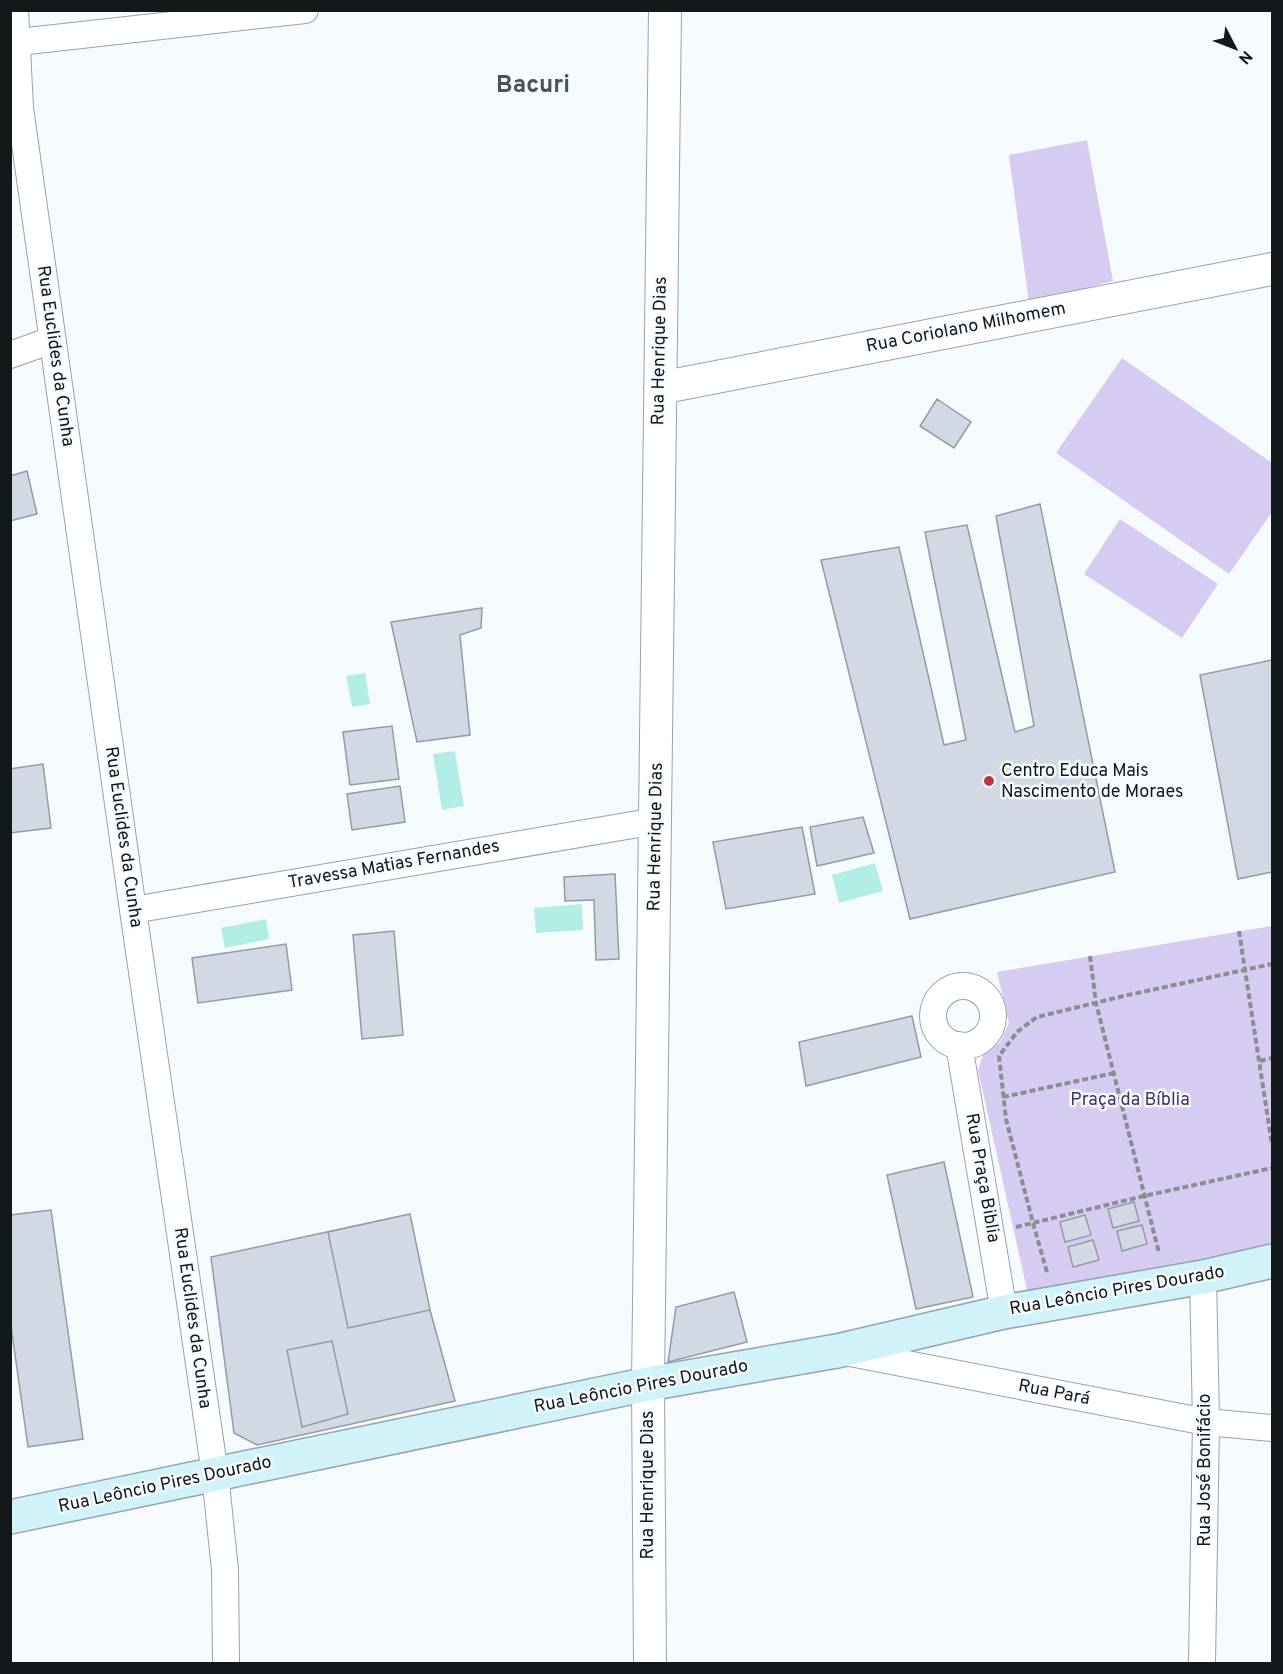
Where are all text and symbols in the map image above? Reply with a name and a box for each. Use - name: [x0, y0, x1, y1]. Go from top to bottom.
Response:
- north arrow: [1205, 18, 1265, 78]
- text: N: [1233, 46, 1256, 68]
- district label: Bacuri: [496, 71, 570, 101]
- street label: Rua Euclides da Cunha: [31, 264, 79, 448]
- street label: Rua Henrique Dias: [647, 276, 673, 426]
- street label: Rua Coriolano Milhomem: [864, 297, 1068, 359]
- street label: Rua Euclides da Cunha: [99, 745, 147, 929]
- place label: Centro Educa Mais Nascimento de Moraes: [1001, 760, 1183, 804]
- street label: Rua Henrique Dias: [643, 762, 669, 912]
- marker: Centro Educa Mais Nascimento de Moraes: [982, 774, 996, 788]
- street label: Travessa Matias Fernandes: [287, 835, 501, 895]
- park label: Praça da Bíblia: [1070, 1089, 1190, 1112]
- street label: Rua Praça Biblia: [959, 1111, 1005, 1245]
- street label: Rua Euclides da Cunha: [168, 1226, 216, 1410]
- street label: Rua Leôncio Pires Dourado: [1008, 1261, 1226, 1321]
- street label: Rua Leôncio Pires Dourado: [532, 1355, 750, 1419]
- street label: Rua Pará: [1016, 1375, 1092, 1411]
- street label: Rua José Bonifácio: [1194, 1393, 1217, 1547]
- street label: Rua Henrique Dias: [637, 1411, 660, 1559]
- street label: Rua Leôncio Pires Dourado: [56, 1451, 274, 1519]

